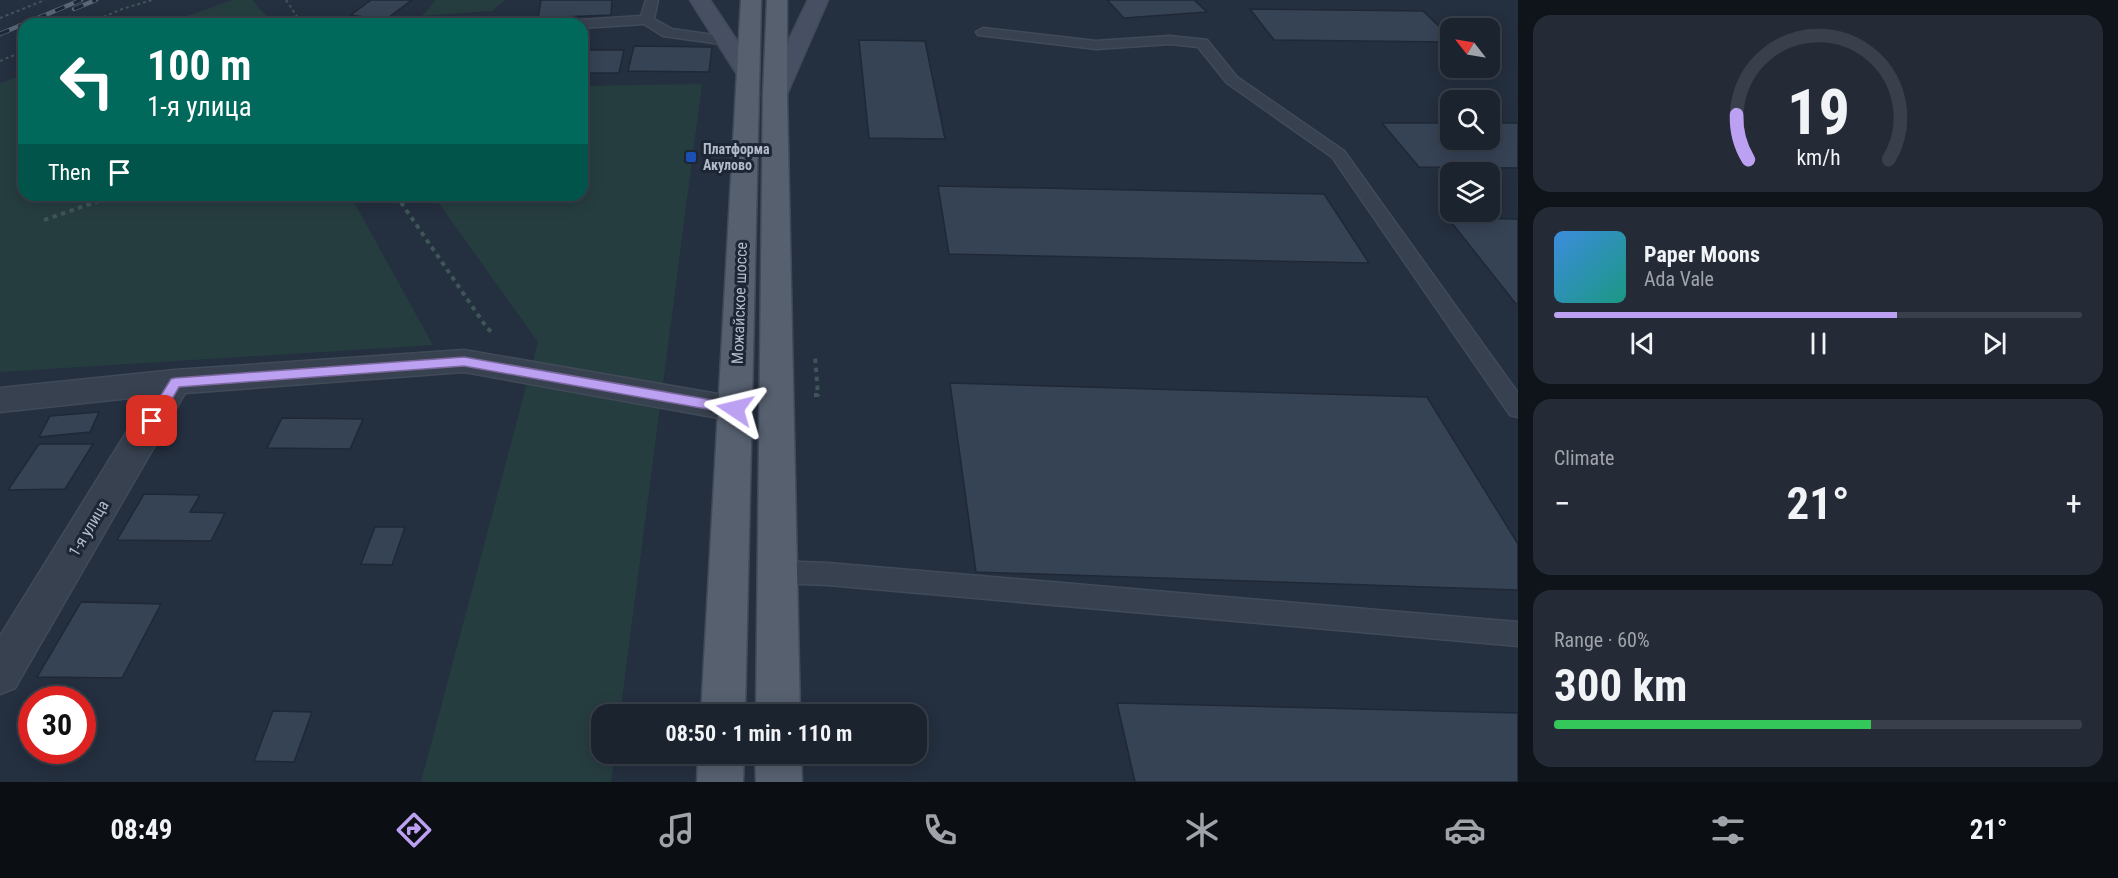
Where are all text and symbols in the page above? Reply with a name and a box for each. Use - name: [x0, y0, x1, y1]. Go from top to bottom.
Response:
- north arrow: [1440, 18, 1500, 78]
- map controls: [1440, 18, 1500, 222]
- text: 100 m: [147, 41, 252, 90]
- icon: left: [48, 42, 126, 120]
- text: 19: [1786, 77, 1850, 150]
- button: search: [1440, 90, 1500, 150]
- text: 1-я улица: [147, 91, 252, 123]
- place label: Платформа Акулово: [703, 141, 770, 173]
- text: km/h: [1796, 146, 1840, 171]
- marker: Платформа Акулово: [684, 150, 698, 164]
- icon: arrive: [103, 156, 136, 189]
- text: Then: [48, 160, 91, 185]
- button: layers: [1440, 162, 1500, 222]
- street label: Можайское шоссе: [728, 242, 751, 364]
- text: Paper Moons: [1644, 242, 1760, 267]
- text: Ada Vale: [1644, 267, 1714, 291]
- icon: previous: [1626, 327, 1659, 360]
- icon: pause: [1802, 327, 1835, 360]
- icon: next: [1978, 327, 2011, 360]
- position arrow: [703, 377, 767, 441]
- pin: [126, 395, 177, 446]
- icon: arrive: [135, 404, 168, 437]
- text: Climate: [1554, 446, 1614, 470]
- text: 21°: [1787, 477, 1850, 530]
- text: −: [1554, 484, 1571, 523]
- text: +: [2066, 484, 2082, 523]
- street label: 1-я улица: [64, 497, 113, 560]
- text: Range · 60%: [1554, 628, 1650, 652]
- text: 300 km: [1554, 659, 1687, 712]
- speed limit sign: 30: [18, 686, 96, 764]
- text: 08:50 · 1 min · 110 m: [666, 721, 852, 746]
- icon: directions: [393, 809, 435, 851]
- icon: music: [656, 809, 698, 851]
- icon: phone: [919, 809, 961, 851]
- icon: climate: [1181, 809, 1223, 851]
- icon: car: [1444, 809, 1486, 851]
- icon: filters: [1707, 809, 1749, 851]
- text: 08:49: [110, 814, 172, 846]
- text: 21°: [1970, 814, 2008, 846]

